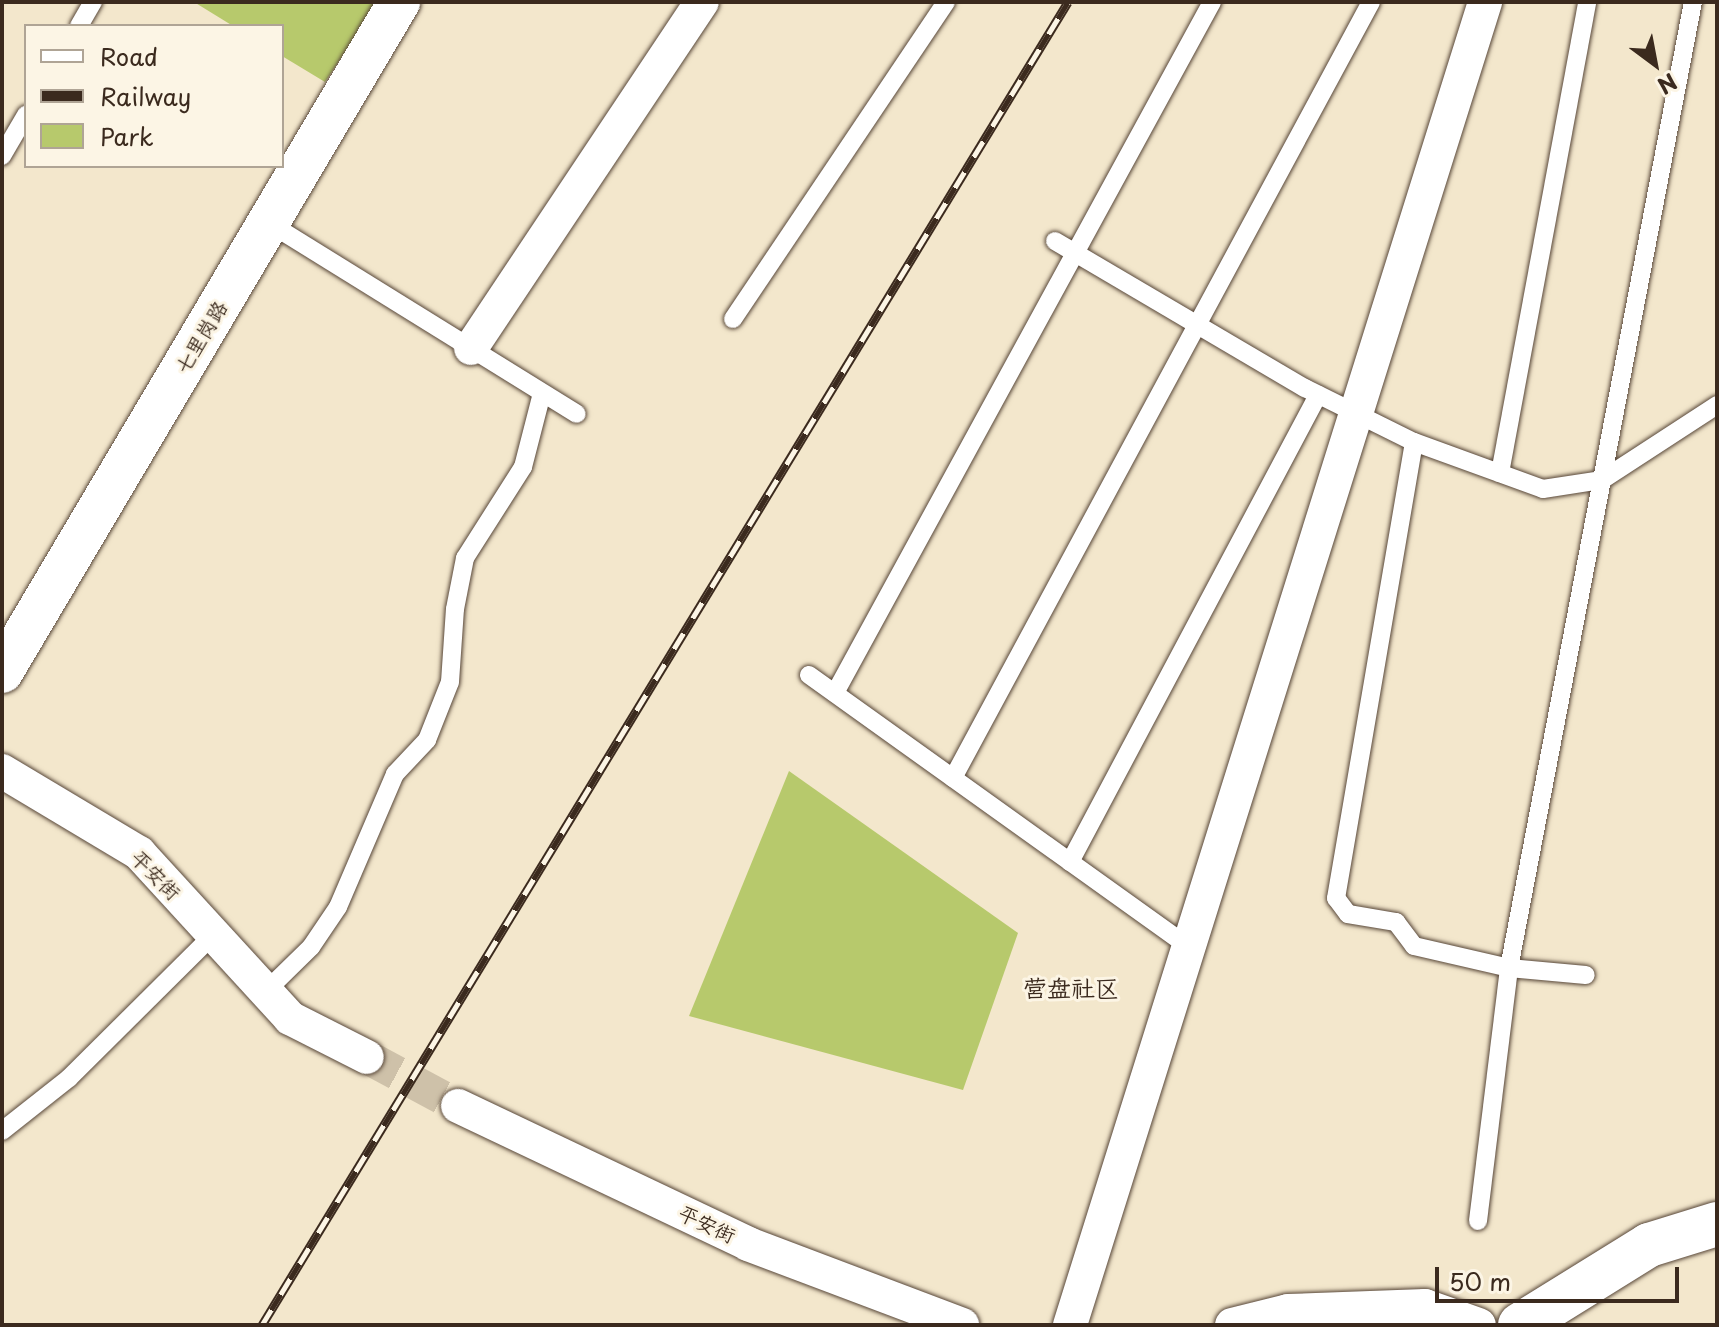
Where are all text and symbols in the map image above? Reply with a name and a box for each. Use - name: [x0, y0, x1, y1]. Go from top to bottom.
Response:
- legend: [24, 24, 284, 168]
- north arrow: [1615, 24, 1695, 104]
- text: Road: [100, 38, 158, 74]
- text: N: [1652, 66, 1684, 103]
- text: Railway: [100, 78, 191, 114]
- text: Park: [100, 118, 154, 154]
- street label: 七里岗路: [170, 297, 232, 377]
- street label: 平安街: [126, 845, 186, 905]
- district label: 营盘社区: [1023, 974, 1119, 1002]
- street label: 平安街: [675, 1200, 739, 1248]
- scale bar: [1439, 1251, 1683, 1301]
- text: 50 m: [1449, 1263, 1511, 1299]

